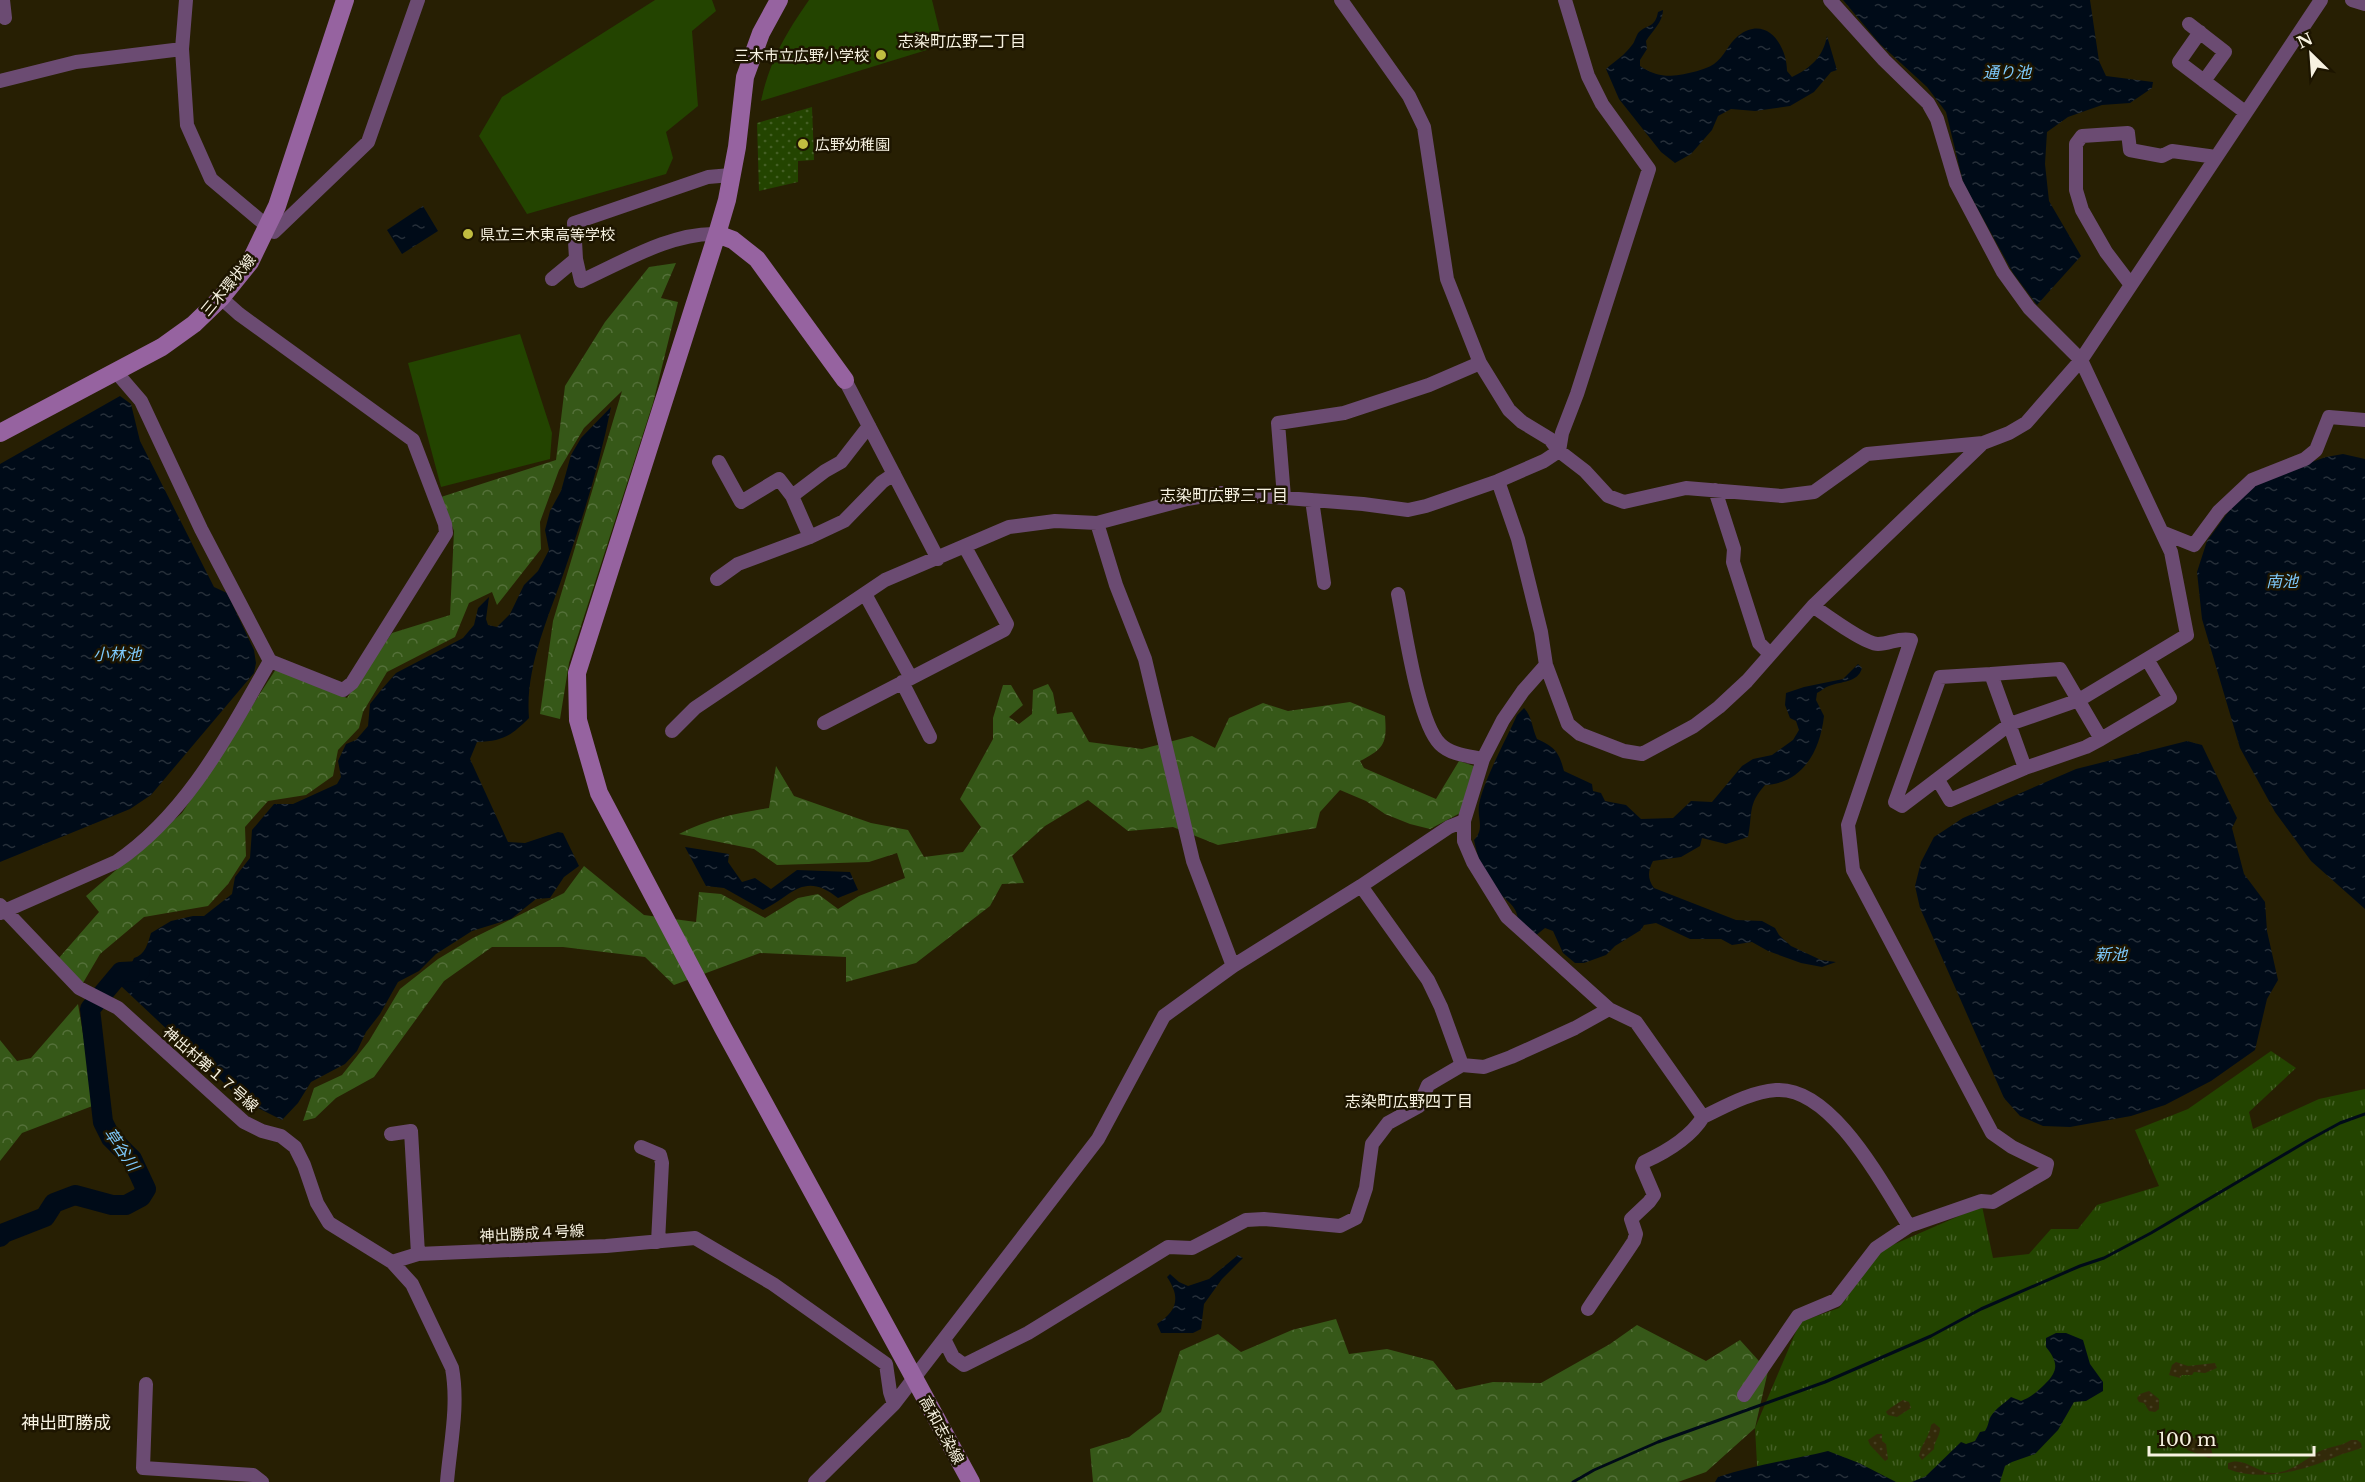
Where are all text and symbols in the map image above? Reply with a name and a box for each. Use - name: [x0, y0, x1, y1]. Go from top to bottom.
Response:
- north arrow: [2281, 24, 2341, 84]
- text: N: [2294, 28, 2316, 53]
- district label: 志染町広野二丁目: [898, 31, 1026, 51]
- place label: 三木市立広野小学校: [734, 46, 869, 65]
- marker: 三木市立広野小学校: [874, 48, 888, 62]
- water label: 通り池: [1983, 62, 2033, 82]
- place label: 広野幼稚園: [815, 135, 890, 154]
- marker: 広野幼稚園: [796, 137, 810, 151]
- place label: 県立三木東高等学校: [480, 225, 615, 244]
- marker: 県立三木東高等学校: [461, 227, 475, 241]
- street label: 三木環状線: [197, 250, 259, 320]
- district label: 志染町広野三丁目: [1160, 485, 1288, 505]
- water label: 南池: [2266, 571, 2300, 591]
- water label: 小林池: [93, 644, 143, 664]
- water label: 新池: [2095, 944, 2129, 964]
- street label: 神出村第１７号線: [159, 1022, 263, 1116]
- district label: 志染町広野四丁目: [1345, 1091, 1473, 1111]
- water label: 草谷川: [100, 1124, 145, 1176]
- street label: 神出勝成４号線: [479, 1221, 585, 1245]
- street label: 高和志染線: [916, 1393, 968, 1467]
- district label: 神出町勝成: [21, 1412, 111, 1434]
- scale bar: [2149, 1419, 2314, 1457]
- text: 100 m: [2158, 1429, 2216, 1451]

